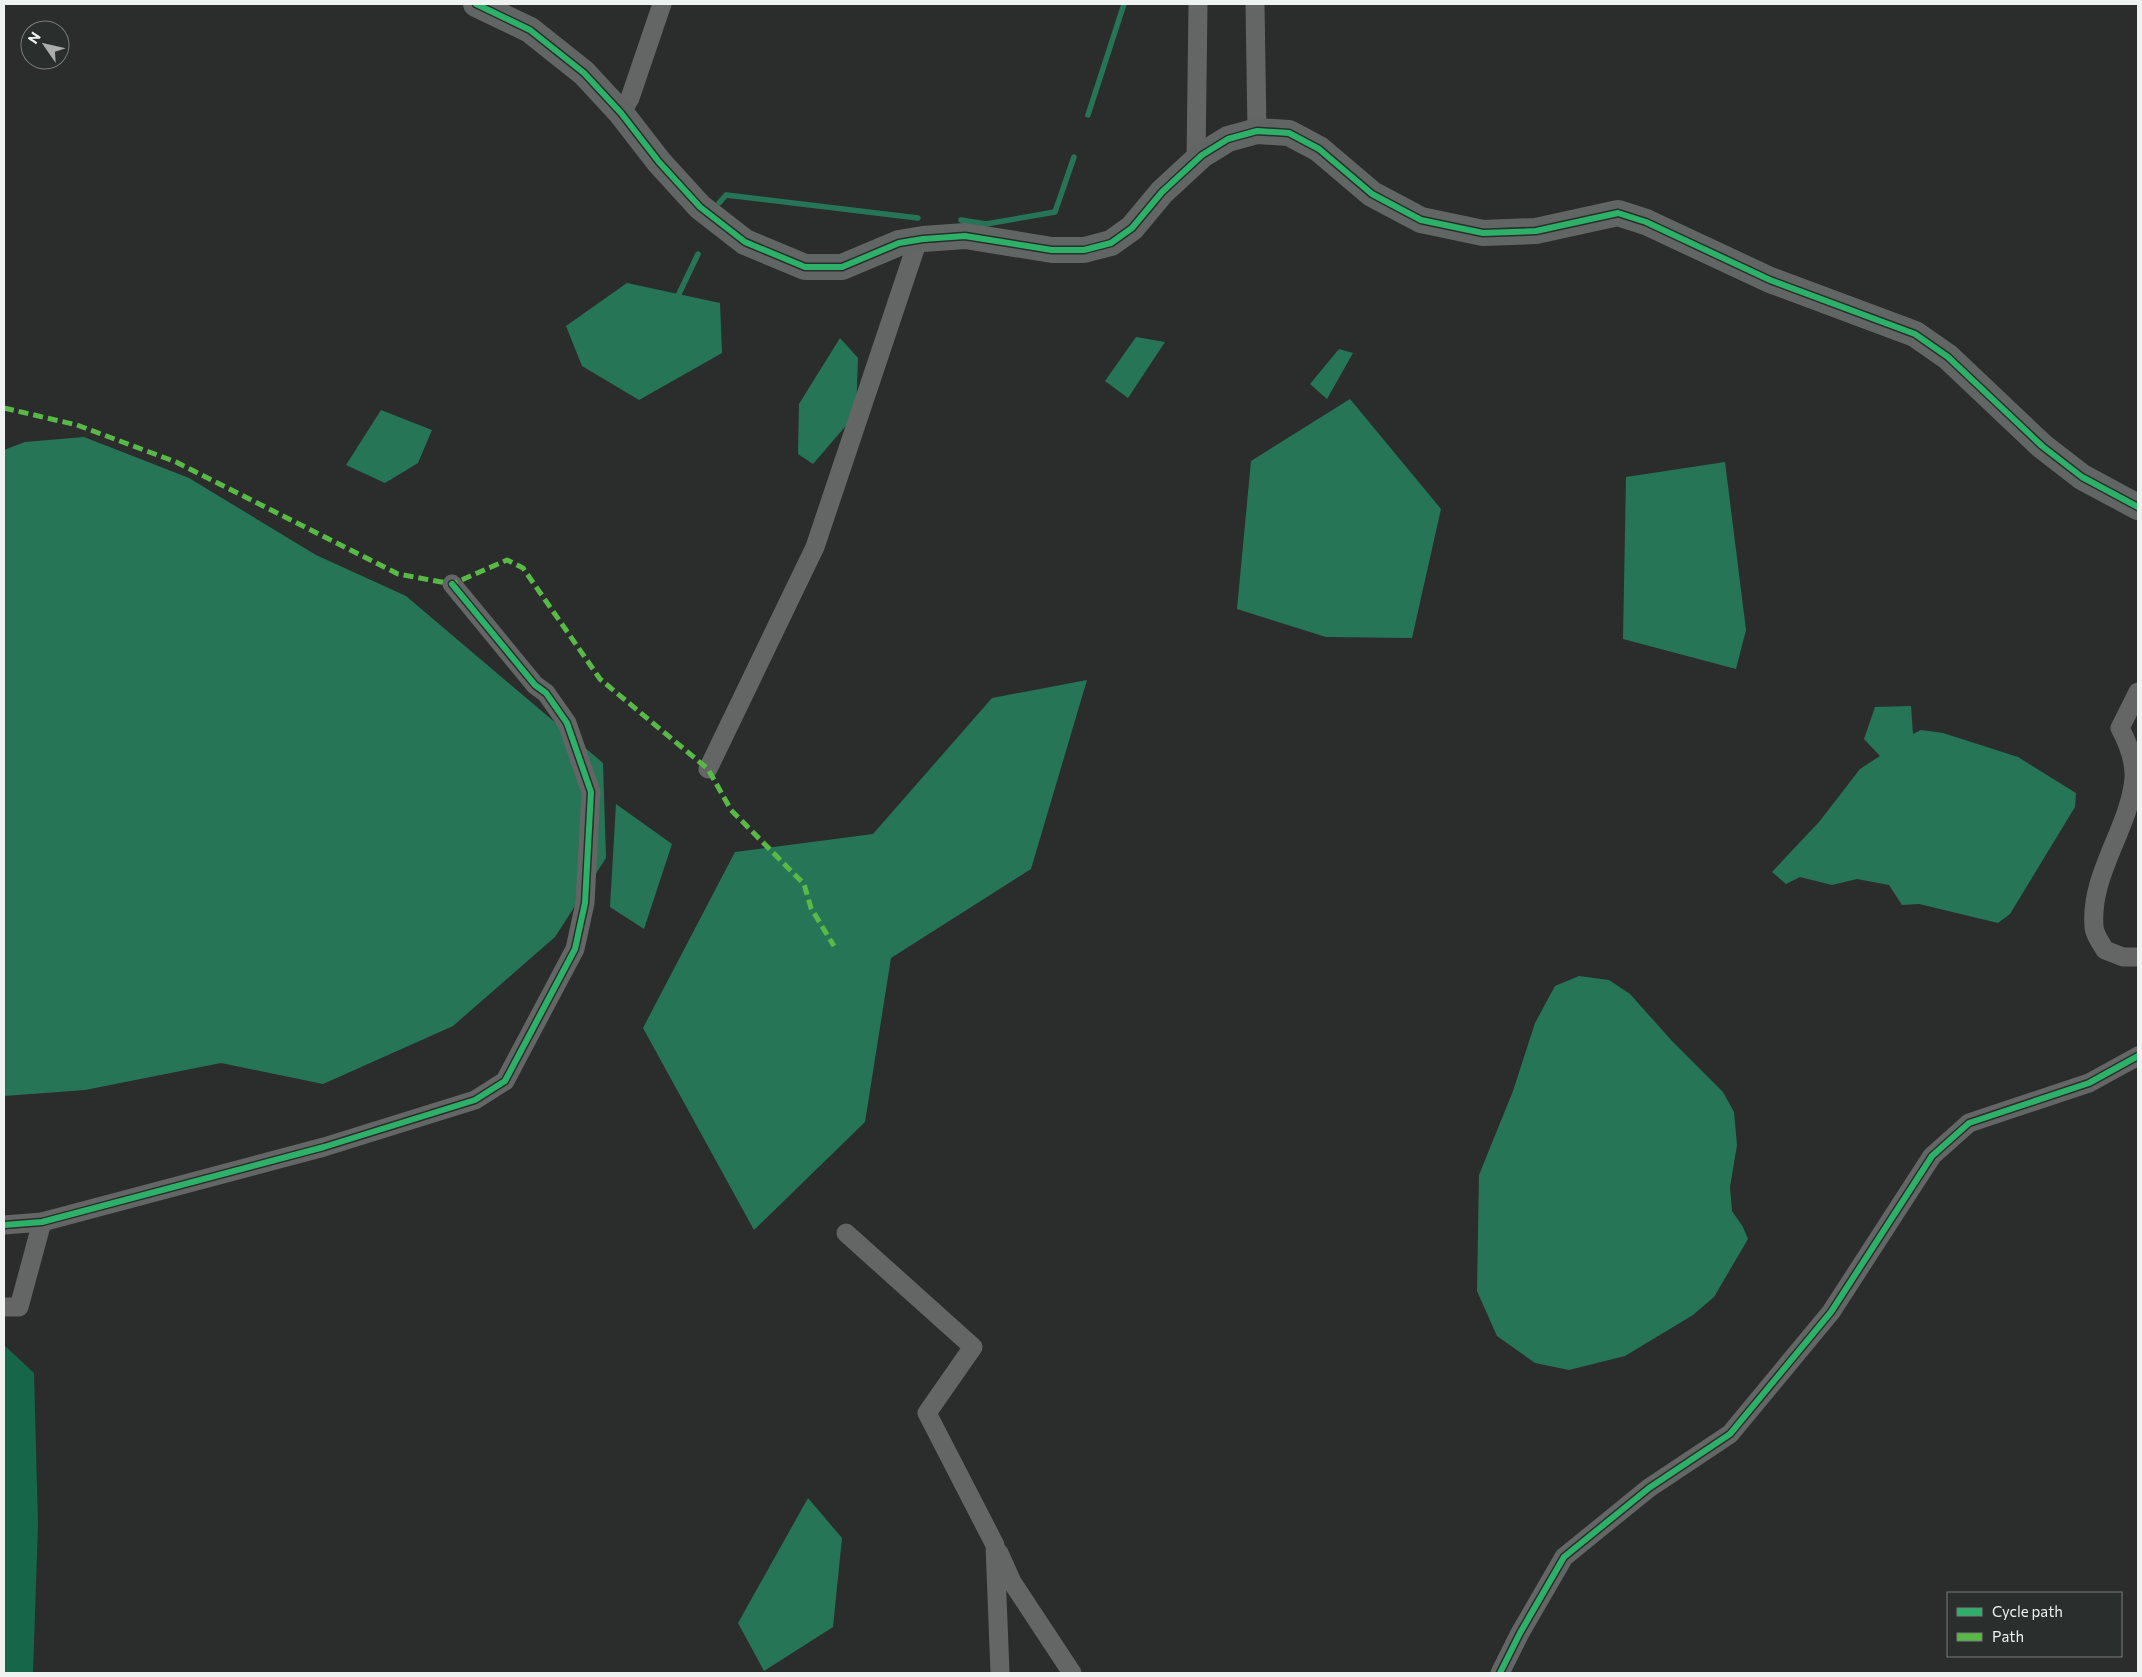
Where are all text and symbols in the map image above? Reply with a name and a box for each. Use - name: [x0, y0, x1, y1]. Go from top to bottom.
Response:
- north arrow: [20, 20, 70, 70]
- text: N: [24, 28, 44, 47]
- legend: [1947, 1592, 2122, 1657]
- text: Cycle path: [1992, 1602, 2063, 1620]
- text: Path: [1992, 1627, 2024, 1645]

